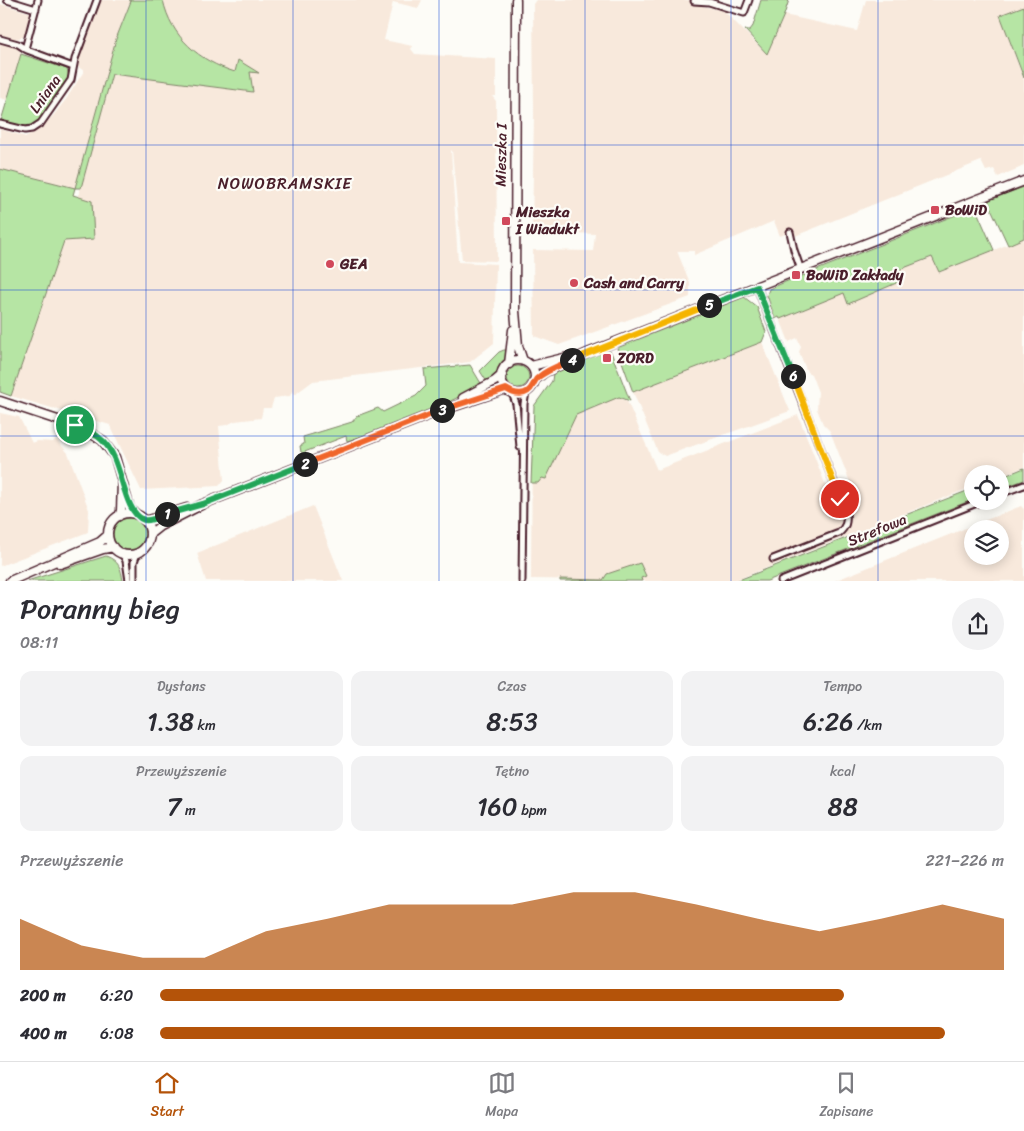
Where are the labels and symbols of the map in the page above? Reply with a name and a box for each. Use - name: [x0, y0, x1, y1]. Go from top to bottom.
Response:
- street label: Lniana: [22, 69, 68, 119]
- street label: Mieszka I: [487, 122, 515, 187]
- district label: NOWOBRAMSKIE: [218, 169, 352, 198]
- place label: BoWiD: [945, 197, 987, 223]
- place label: Mieszka I Wiadukt: [515, 199, 580, 242]
- marker: BoWiD: [929, 204, 941, 216]
- marker: Mieszka I Wiadukt: [500, 215, 512, 227]
- place label: GEA: [339, 251, 368, 277]
- marker: GEA: [324, 258, 336, 270]
- place label: BoWiD Zakłady: [806, 262, 904, 288]
- marker: BoWiD Zakłady: [790, 269, 802, 281]
- place label: Cash and Carry: [583, 270, 685, 296]
- marker: Cash and Carry: [568, 277, 580, 289]
- pin: 5: [696, 292, 722, 318]
- place label: ZORD: [616, 345, 654, 371]
- pin: 4: [560, 348, 584, 372]
- marker: ZORD: [601, 352, 613, 364]
- pin: 6: [780, 364, 806, 388]
- pin: 3: [430, 398, 454, 422]
- pin: [54, 404, 96, 446]
- pin: 2: [292, 452, 318, 476]
- pin: [819, 478, 861, 520]
- pin: 1: [154, 502, 180, 526]
- street label: Strefowa: [843, 506, 911, 554]

